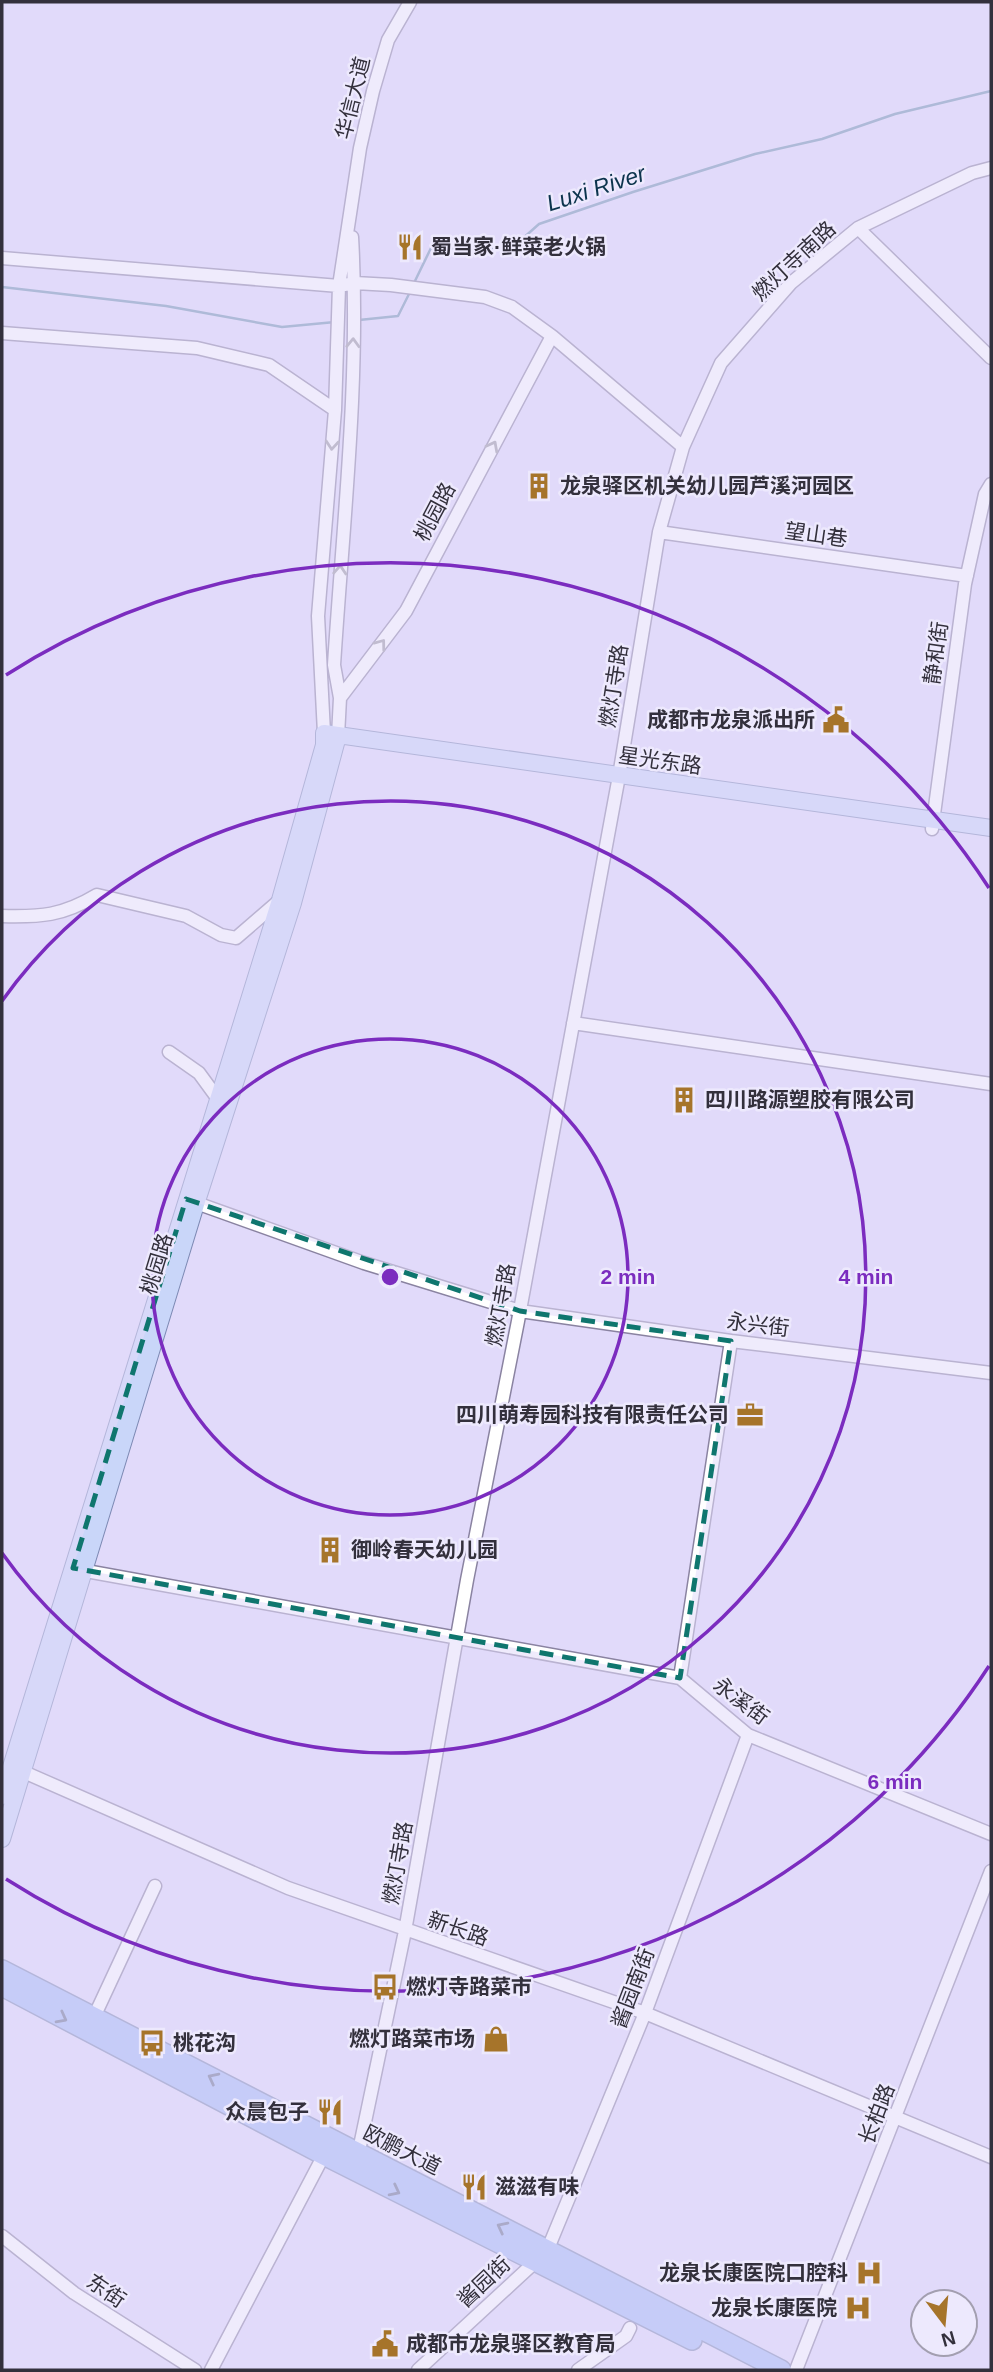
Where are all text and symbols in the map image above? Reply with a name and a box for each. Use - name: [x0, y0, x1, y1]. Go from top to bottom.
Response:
- street label: 华信大道: [331, 54, 374, 141]
- water label: Luxi River: [543, 159, 650, 216]
- street label: 燃灯寺南路: [747, 216, 840, 305]
- restaurant icon: 蜀当家·鲜菜老火锅: [395, 232, 425, 262]
- place label: 蜀当家·鲜菜老火锅: [431, 235, 606, 258]
- one-way arrow: [345, 337, 360, 348]
- one-way arrow: [325, 440, 340, 451]
- one-way arrow: [485, 441, 499, 454]
- building icon: 龙泉驿区机关幼儿园芦溪河园区: [524, 471, 554, 501]
- place label: 龙泉驿区机关幼儿园芦溪河园区: [560, 474, 854, 497]
- street label: 桃园路: [410, 479, 460, 545]
- street label: 望山巷: [783, 519, 849, 550]
- one-way arrow: [332, 565, 347, 576]
- street label: 静和街: [920, 620, 951, 686]
- one-way arrow: [373, 639, 386, 652]
- street label: 燃灯寺路: [596, 643, 631, 729]
- public building icon: 成都市龙泉派出所: [821, 705, 851, 735]
- place label: 成都市龙泉派出所: [647, 708, 815, 731]
- street label: 星光东路: [617, 743, 703, 778]
- building icon: 四川路源塑胶有限公司: [669, 1085, 699, 1115]
- place label: 四川路源塑胶有限公司: [705, 1088, 915, 1111]
- street label: 桃园路: [136, 1230, 177, 1297]
- street label: 燃灯寺路: [482, 1262, 519, 1348]
- centre of rings: [378, 1265, 402, 1289]
- text: 2 min: [601, 1265, 655, 1288]
- text: 4 min: [839, 1265, 893, 1288]
- street label: 永兴街: [725, 1309, 791, 1340]
- office icon: 四川萌寿园科技有限责任公司: [735, 1400, 765, 1430]
- place label: 四川萌寿园科技有限责任公司: [456, 1403, 729, 1426]
- building icon: 御岭春天幼儿园: [315, 1535, 345, 1565]
- place label: 御岭春天幼儿园: [351, 1538, 498, 1561]
- street label: 永溪街: [709, 1672, 773, 1729]
- text: 6 min: [868, 1770, 922, 1793]
- street label: 燃灯寺路: [379, 1820, 416, 1906]
- street label: 新长路: [425, 1907, 492, 1950]
- street label: 酱园南街: [607, 1944, 658, 2031]
- bus stop icon: 燃灯寺路菜市: [370, 1972, 400, 2002]
- place label: 燃灯寺路菜市: [406, 1975, 532, 1998]
- one-way arrow: [55, 2010, 67, 2023]
- shop icon: 燃灯路菜市场: [481, 2024, 511, 2054]
- place label: 燃灯路菜市场: [349, 2027, 475, 2050]
- bus stop icon: 桃花沟: [137, 2028, 167, 2058]
- place label: 桃花沟: [173, 2031, 236, 2054]
- one-way arrow: [208, 2073, 220, 2087]
- street label: 长柏路: [855, 2080, 899, 2147]
- restaurant icon: 众晨包子: [315, 2097, 345, 2127]
- place label: 众晨包子: [225, 2100, 309, 2123]
- street label: 欧鹏大道: [360, 2120, 445, 2179]
- restaurant icon: 滋滋有味: [459, 2172, 489, 2202]
- place label: 滋滋有味: [495, 2175, 579, 2198]
- one-way arrow: [388, 2182, 400, 2196]
- one-way arrow: [497, 2222, 509, 2236]
- street label: 酱园街: [453, 2252, 515, 2312]
- hospital icon: 龙泉长康医院口腔科: [854, 2258, 884, 2288]
- place label: 龙泉长康医院口腔科: [659, 2261, 848, 2284]
- street label: 东街: [82, 2269, 130, 2312]
- north arrow: [909, 2288, 979, 2358]
- hospital icon: 龙泉长康医院: [843, 2293, 873, 2323]
- place label: 龙泉长康医院: [711, 2296, 837, 2319]
- text: N: [939, 2327, 958, 2351]
- public building icon: 成都市龙泉驿区教育局: [370, 2329, 400, 2359]
- place label: 成都市龙泉驿区教育局: [406, 2332, 616, 2355]

